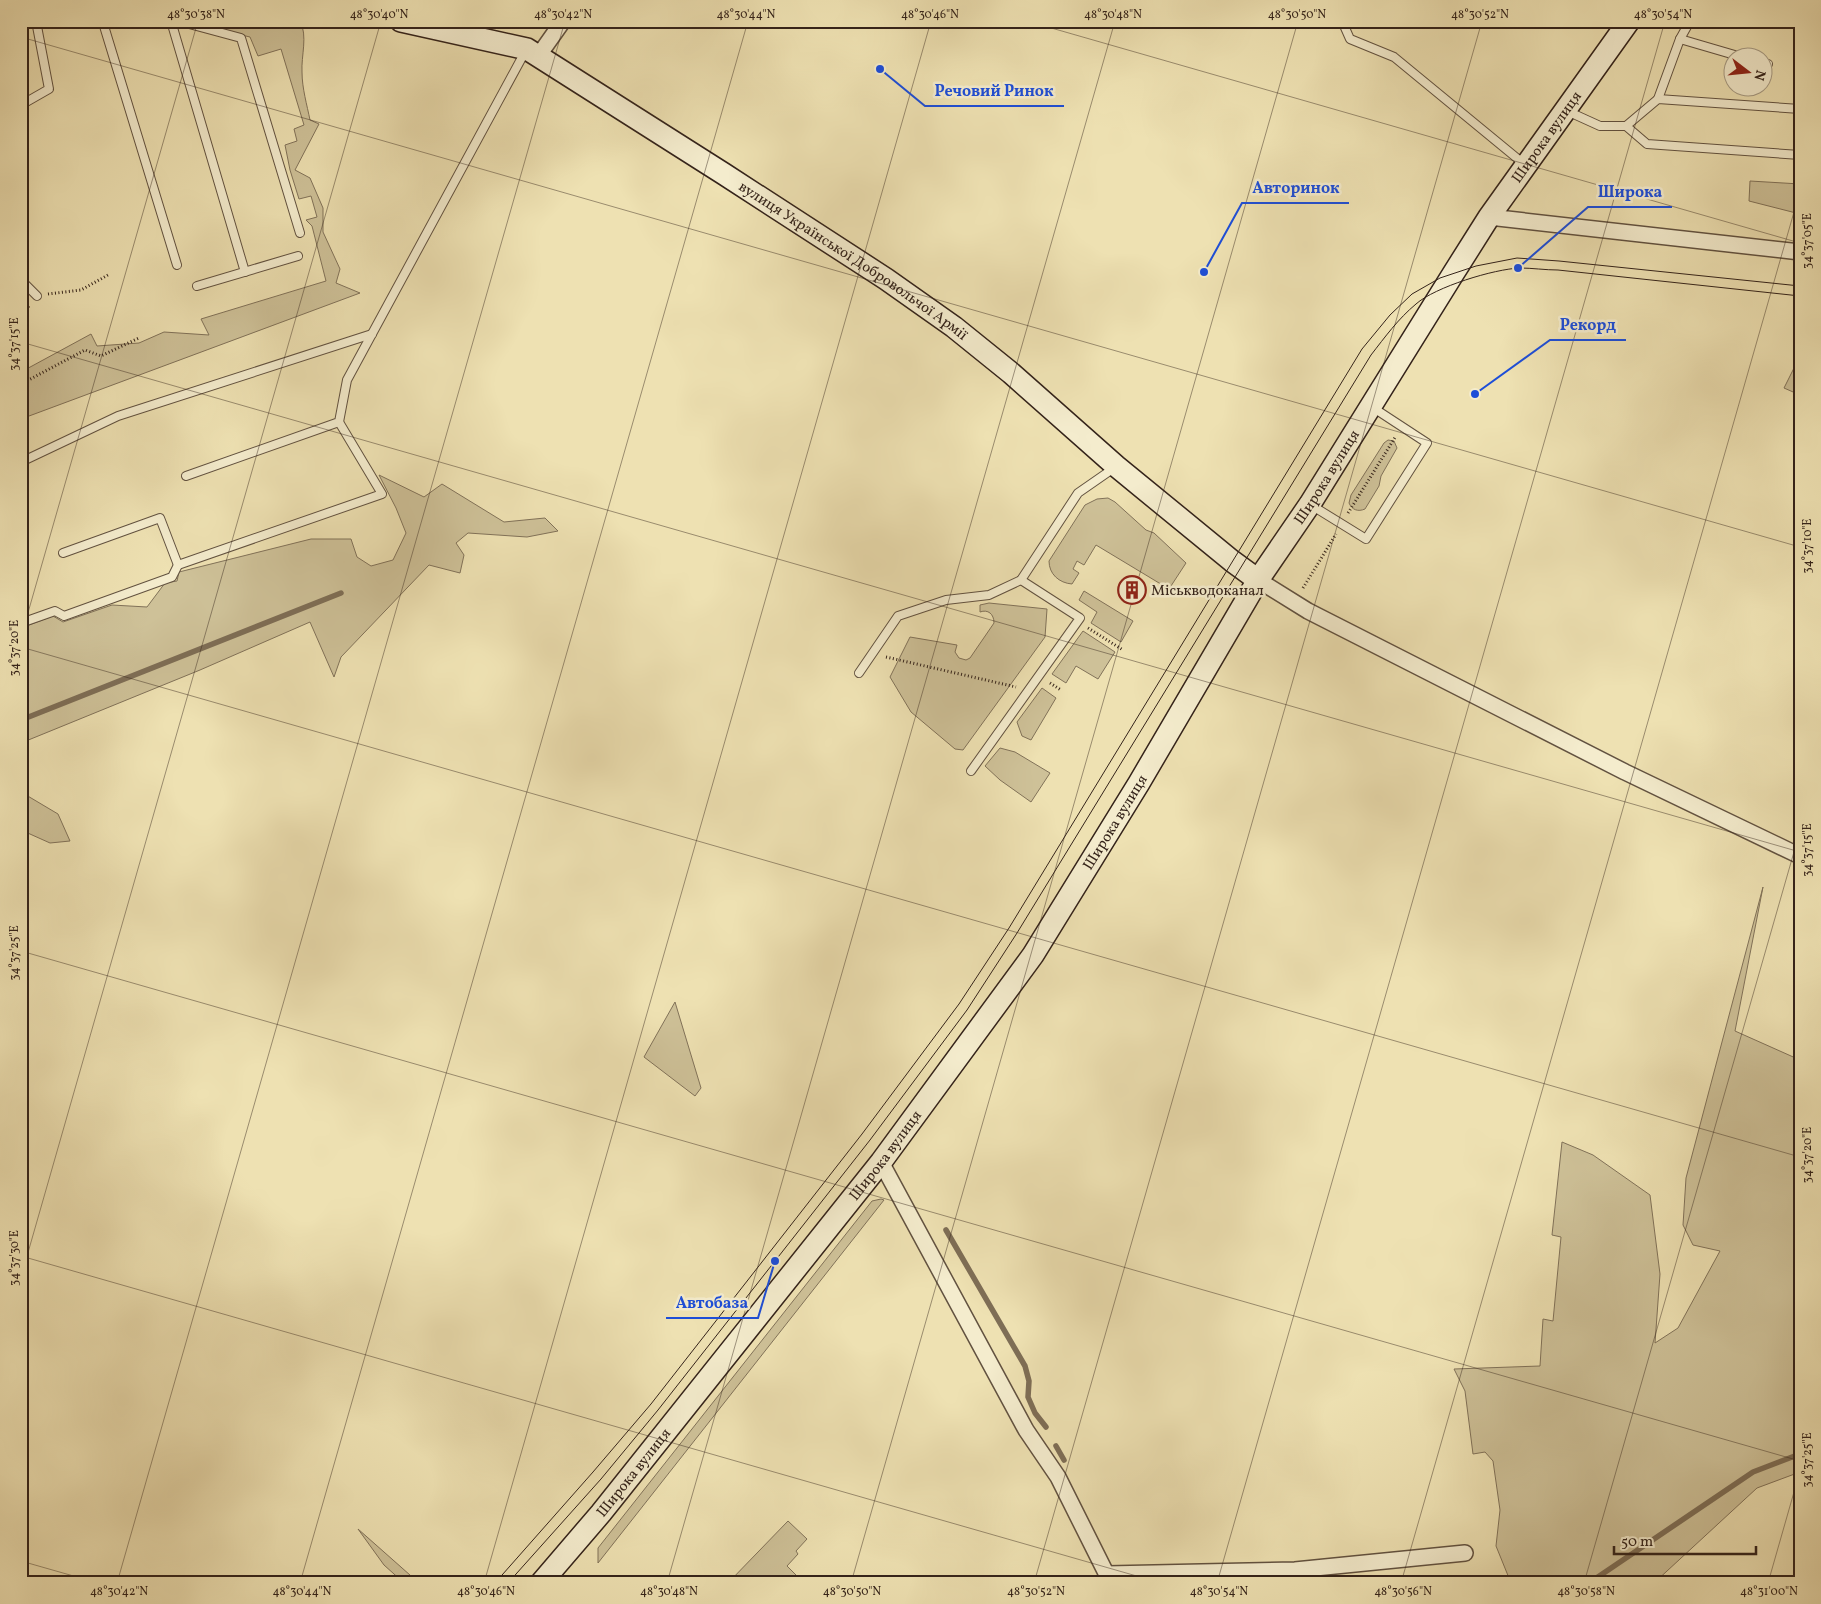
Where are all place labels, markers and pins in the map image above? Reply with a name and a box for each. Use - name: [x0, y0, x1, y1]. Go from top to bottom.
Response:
- callout: Речовий Ринок: [925, 75, 1064, 106]
- callout: Авторинок: [1242, 172, 1349, 203]
- callout: Широка: [1588, 176, 1672, 207]
- callout: Рекорд: [1550, 309, 1626, 340]
- building icon: Міськводоканал: [1117, 575, 1147, 605]
- place label: Міськводоканал: [1151, 581, 1264, 602]
- callout: Автобаза: [666, 1287, 758, 1318]

